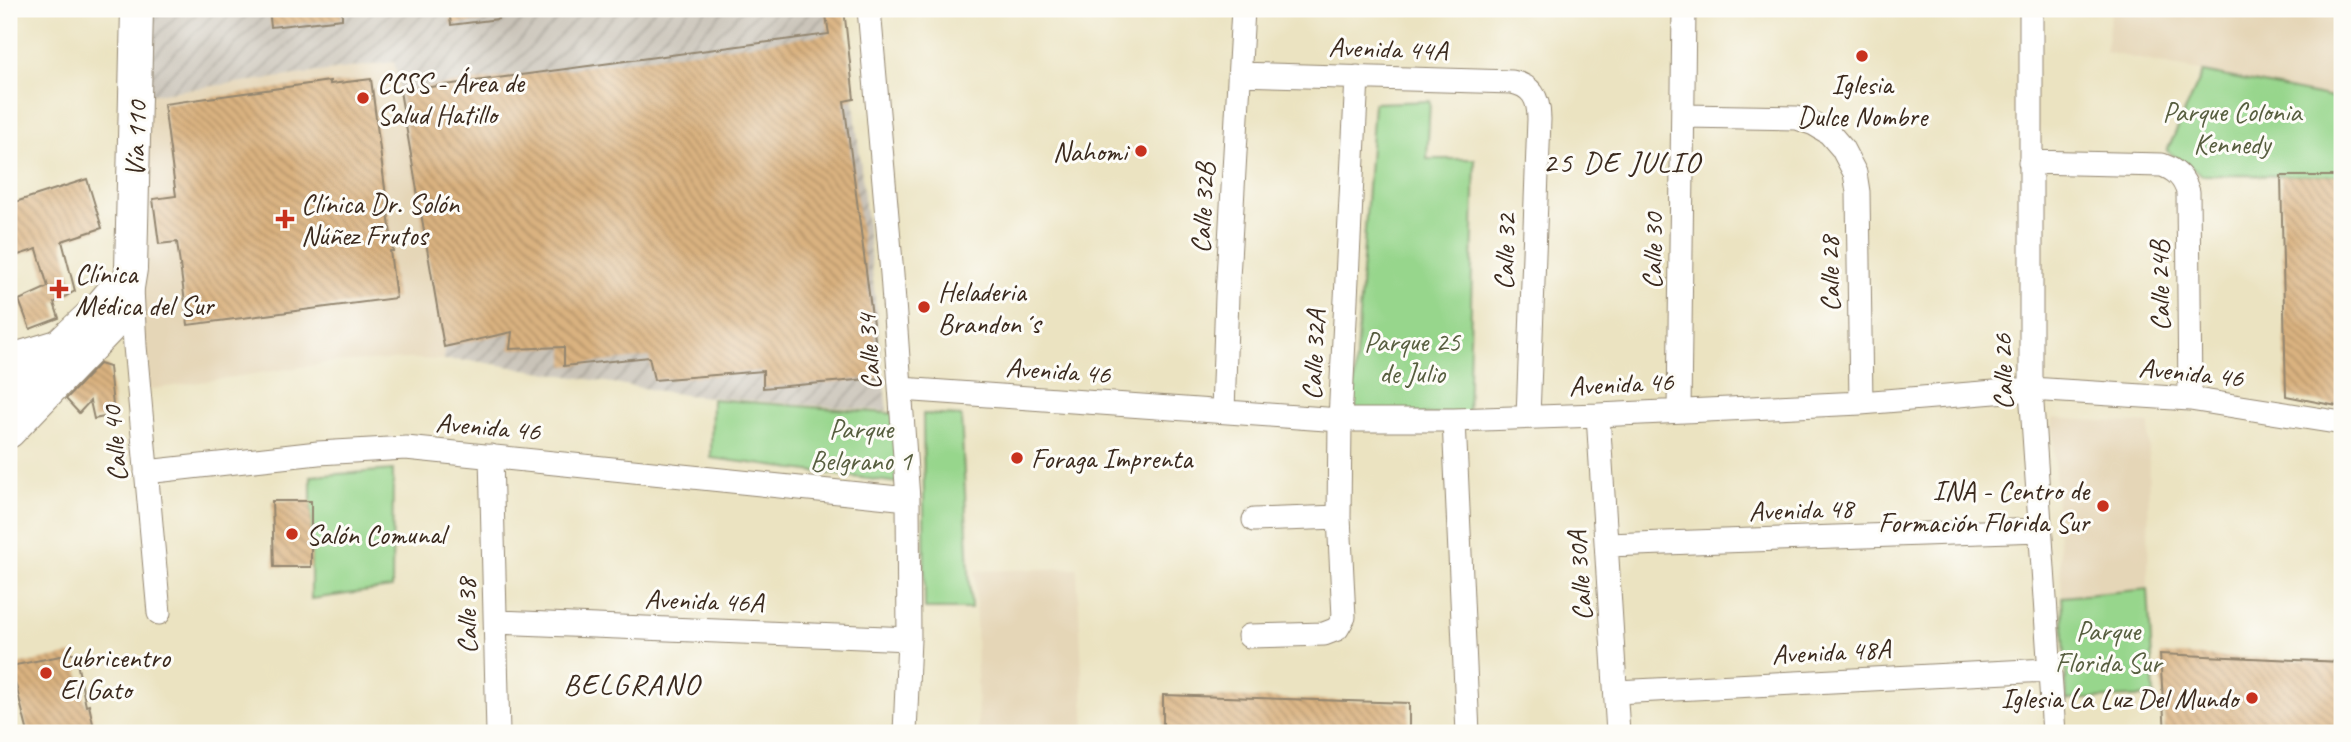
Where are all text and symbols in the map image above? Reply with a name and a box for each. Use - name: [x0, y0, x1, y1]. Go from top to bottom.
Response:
- street label: Avenida 44A: [1328, 29, 1450, 68]
- marker: Iglesia Dulce Nombre: [1854, 48, 1870, 64]
- place label: CCSS - Área de Salud Hatillo: [377, 65, 526, 132]
- place label: Iglesia Dulce Nombre: [1797, 67, 1929, 134]
- marker: CCSS - Área de Salud Hatillo: [355, 90, 371, 106]
- park label: Parque Colonia Kennedy: [2163, 94, 2303, 161]
- street label: Vía 110: [117, 98, 154, 177]
- place label: Nahomi: [1053, 134, 1131, 169]
- marker: Nahomi: [1133, 143, 1149, 159]
- district label: 25 DE JULIO: [1543, 143, 1702, 181]
- street label: Calle 32B: [1183, 159, 1222, 254]
- place label: Clínica Dr. Solón Núñez Frutos: [301, 186, 460, 253]
- marker: Clínica Dr. Solón Núñez Frutos: [275, 209, 295, 229]
- street label: Calle 30: [1634, 210, 1671, 289]
- street label: Calle 32: [1486, 211, 1523, 291]
- street label: Calle 28: [1811, 233, 1848, 312]
- street label: Calle 24B: [2141, 238, 2178, 332]
- place label: Clínica Médica del Sur: [75, 256, 215, 323]
- place label: Heladeria Brandon´s: [938, 274, 1043, 341]
- marker: Clínica Médica del Sur: [49, 279, 69, 299]
- marker: Heladeria Brandon´s: [916, 299, 932, 315]
- street label: Calle 32A: [1294, 307, 1333, 401]
- street label: Calle 34: [848, 310, 889, 391]
- park label: Parque 25 de Julio: [1364, 324, 1461, 391]
- street label: Calle 26: [1984, 332, 2021, 410]
- street label: Avenida 46: [1005, 349, 1113, 392]
- street label: Avenida 46: [2137, 350, 2246, 396]
- street label: Avenida 46: [1568, 363, 1676, 404]
- street label: Calle 40: [94, 402, 135, 483]
- street label: Avenida 46: [434, 405, 543, 449]
- park label: Parque Belgrano 1: [810, 411, 913, 478]
- place label: Foraga Imprenta: [1031, 441, 1194, 476]
- marker: Foraga Imprenta: [1009, 450, 1025, 466]
- place label: INA - Centro de Formación Florida Sur: [1878, 473, 2091, 540]
- street label: Avenida 48: [1748, 490, 1856, 529]
- marker: INA - Centro de Formación Florida Sur: [2095, 498, 2111, 514]
- place label: Salón Comunal: [306, 517, 450, 552]
- marker: Salón Comunal: [284, 526, 300, 542]
- street label: Calle 30A: [1559, 528, 1600, 622]
- street label: Calle 38: [448, 575, 485, 654]
- street label: Avenida 46A: [644, 581, 766, 620]
- park label: Parque Florida Sur: [2055, 613, 2164, 680]
- street label: Avenida 48A: [1771, 631, 1893, 672]
- place label: Lubricentro El Gato: [60, 640, 172, 707]
- marker: Lubricentro El Gato: [38, 665, 54, 681]
- district label: BELGRANO: [563, 665, 702, 703]
- place label: Iglesia La Luz Del Mundo: [2001, 681, 2241, 716]
- marker: Iglesia La Luz Del Mundo: [2244, 690, 2260, 706]

